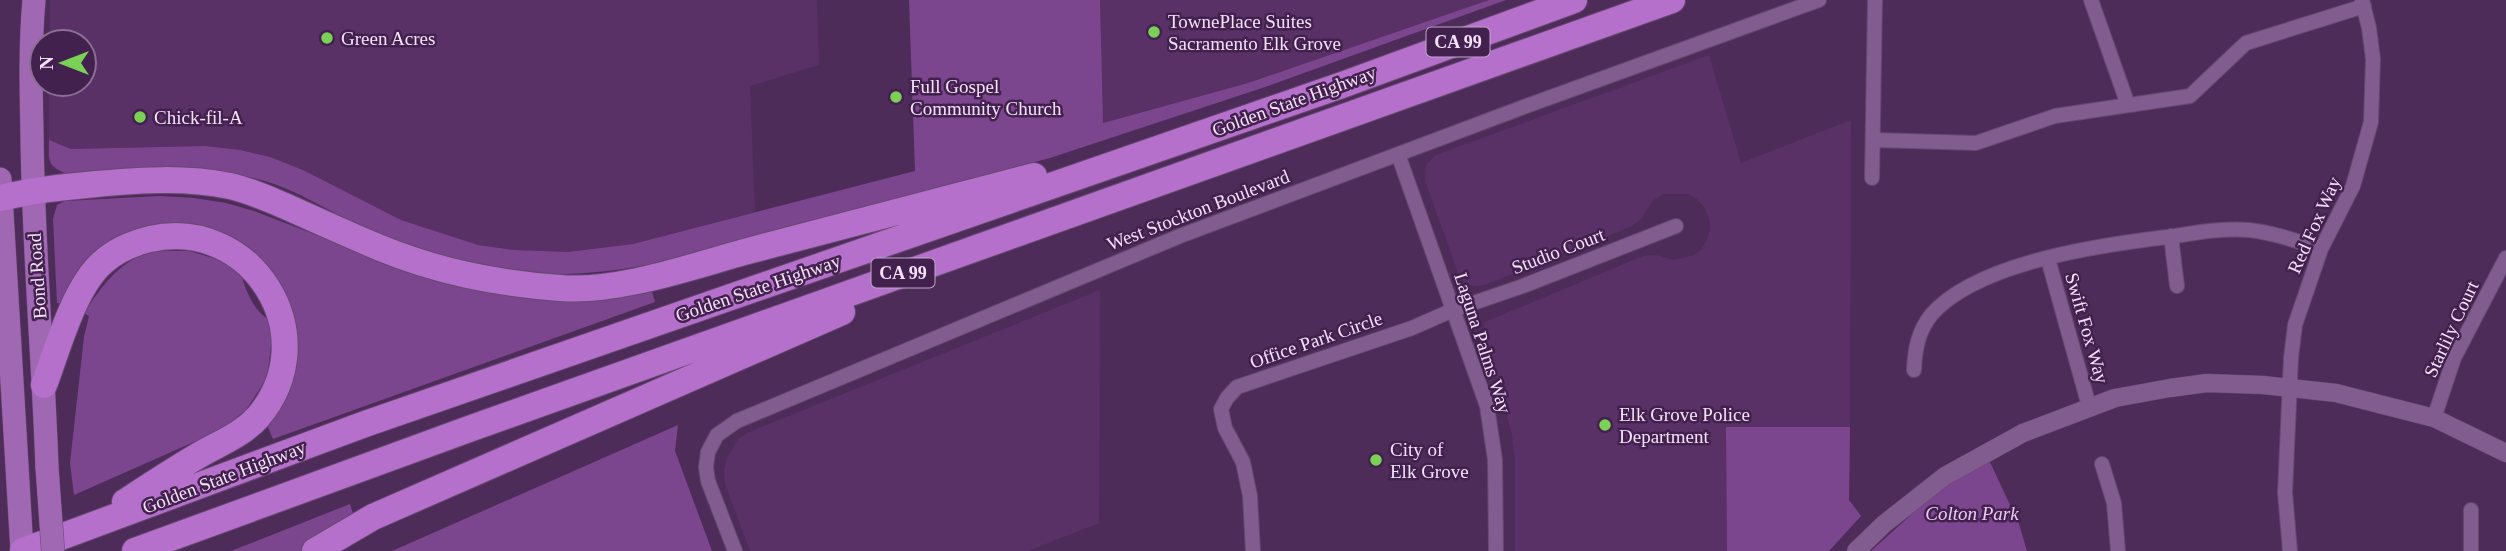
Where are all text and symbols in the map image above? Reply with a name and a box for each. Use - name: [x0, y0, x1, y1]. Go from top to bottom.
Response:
- place label: TownePlace Suites Sacramento Elk Grove: [1168, 11, 1341, 54]
- marker: TownePlace Suites Sacramento Elk Grove: [1146, 24, 1162, 40]
- north arrow: [28, 28, 98, 98]
- place label: Green Acres: [341, 28, 435, 49]
- road number: CA 99: [1426, 28, 1490, 56]
- marker: Green Acres: [319, 30, 335, 46]
- text: N: [36, 56, 57, 70]
- street label: Golden State Highway: [1209, 61, 1379, 140]
- place label: Full Gospel Community Church: [910, 76, 1062, 119]
- marker: Full Gospel Community Church: [888, 89, 904, 105]
- place label: Chick-fil-A: [154, 107, 243, 128]
- marker: Chick-fil-A: [132, 109, 148, 125]
- street label: West Stockton Boulevard: [1104, 165, 1293, 255]
- street label: Red Fox Way: [2283, 173, 2345, 277]
- street label: Studio Court: [1509, 223, 1608, 278]
- street label: Bond Road: [23, 232, 50, 320]
- street label: Golden State Highway: [673, 250, 844, 326]
- road number: CA 99: [872, 258, 934, 288]
- street label: Laguna Palms Way: [1450, 270, 1516, 417]
- street label: Swift Fox Way: [2061, 270, 2113, 386]
- street label: Starlily Court: [2420, 277, 2483, 381]
- street label: Office Park Circle: [1247, 307, 1385, 373]
- place label: Elk Grove Police Department: [1619, 404, 1750, 447]
- marker: Elk Grove Police Department: [1597, 417, 1613, 433]
- street label: Golden State Highway: [139, 436, 309, 518]
- place label: City of Elk Grove: [1390, 439, 1469, 482]
- marker: City of Elk Grove: [1368, 452, 1384, 468]
- park label: Colton Park: [1925, 503, 2019, 524]

